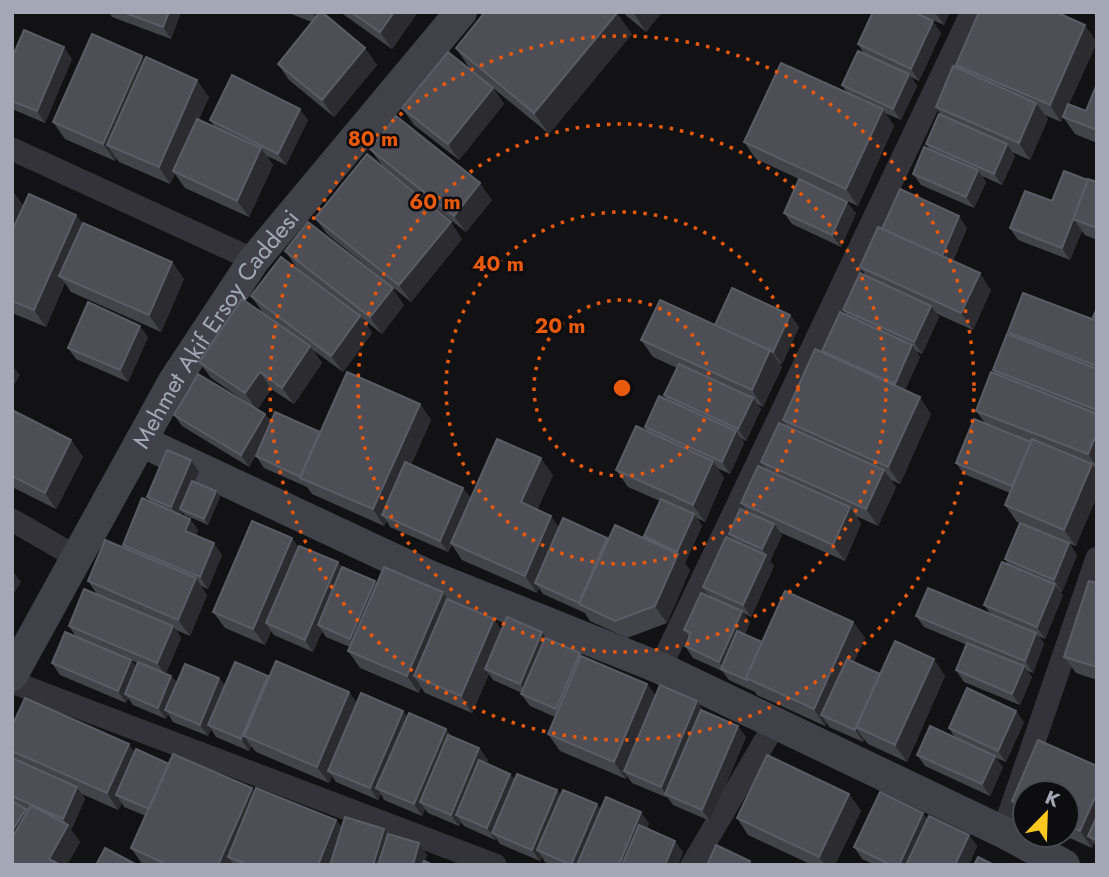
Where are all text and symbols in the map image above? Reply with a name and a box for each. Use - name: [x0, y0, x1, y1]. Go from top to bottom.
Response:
- text: 80 m: [348, 124, 398, 154]
- text: 60 m: [409, 187, 461, 217]
- street label: Mehmet Akif Ersoy Caddesi: [123, 202, 307, 454]
- text: 40 m: [472, 249, 524, 279]
- text: 20 m: [534, 311, 586, 341]
- centre of rings: [610, 376, 634, 400]
- north arrow: [1011, 779, 1081, 849]
- text: K: [1041, 784, 1064, 814]

